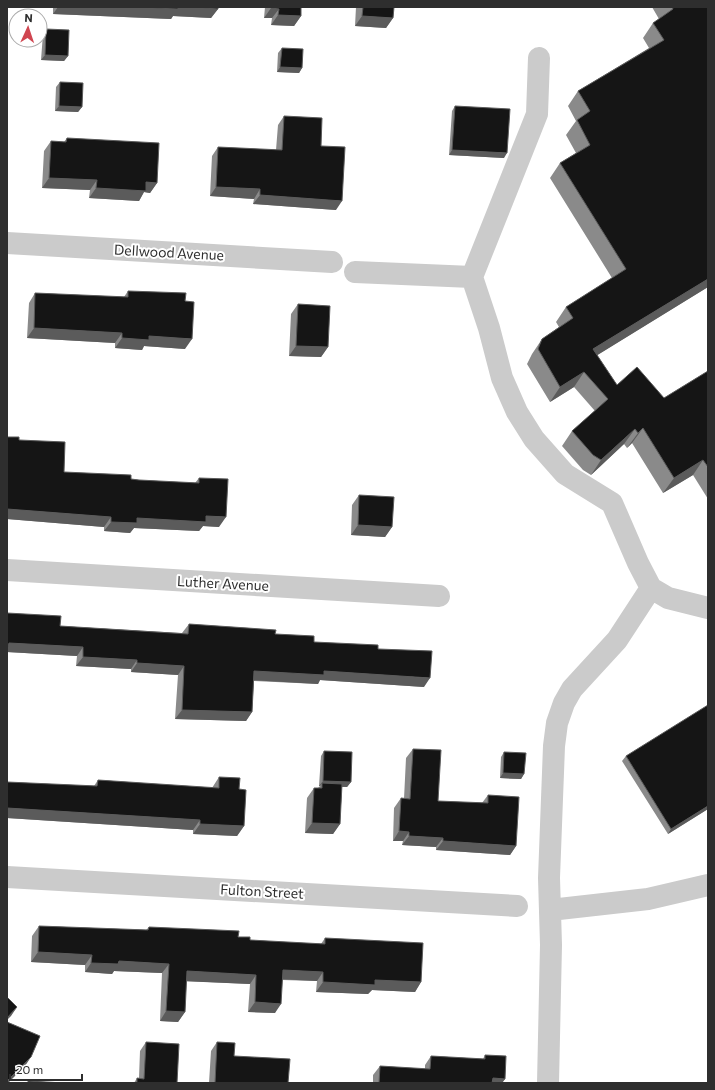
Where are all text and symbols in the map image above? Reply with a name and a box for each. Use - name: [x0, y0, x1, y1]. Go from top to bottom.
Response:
- north arrow: [8, 8, 48, 48]
- text: N: [24, 11, 33, 24]
- street label: Dellwood Avenue: [114, 241, 224, 263]
- street label: Luther Avenue: [177, 572, 269, 594]
- street label: Fulton Street: [220, 880, 304, 902]
- scale bar: [10, 1056, 82, 1082]
- text: 20 m: [16, 1062, 43, 1076]

